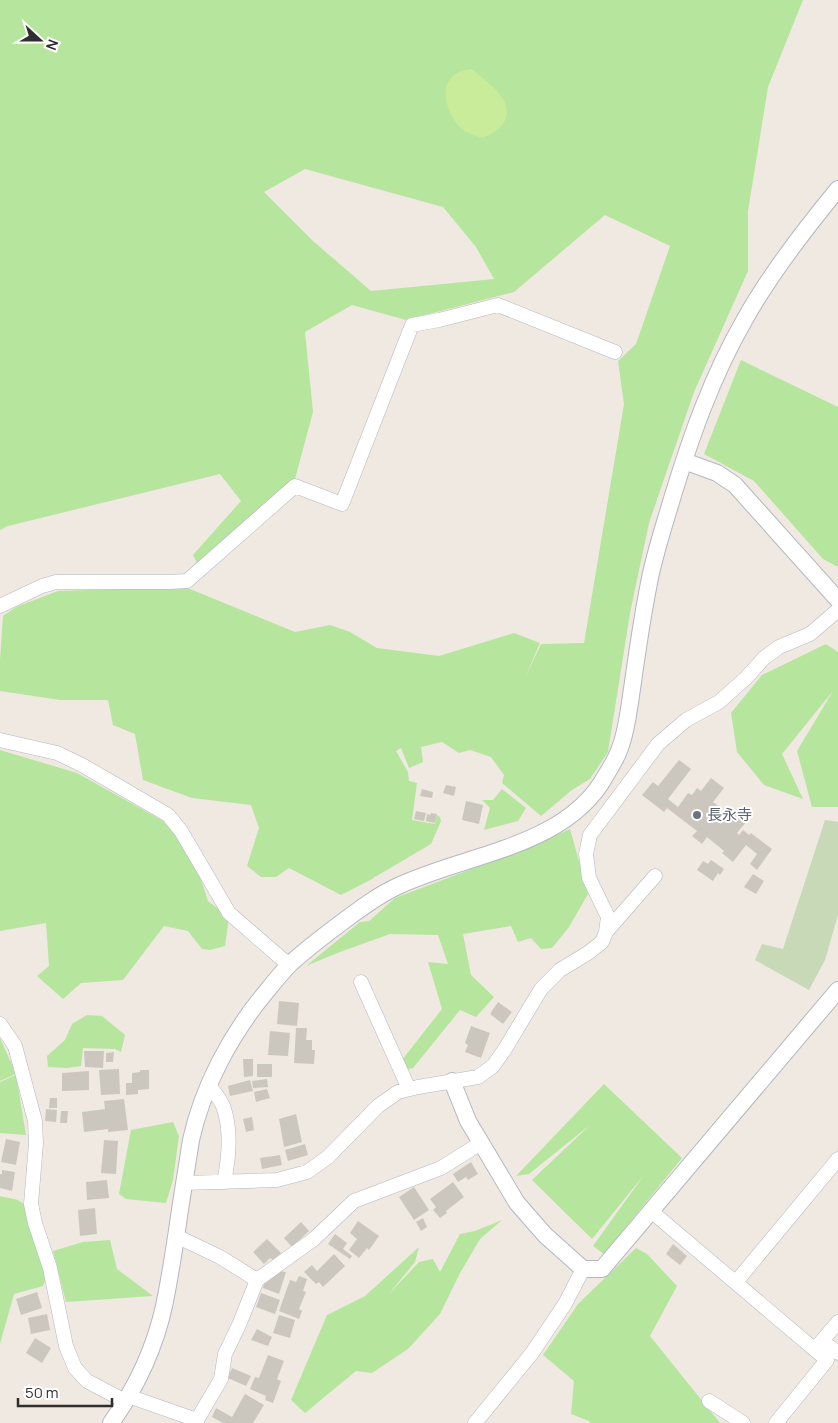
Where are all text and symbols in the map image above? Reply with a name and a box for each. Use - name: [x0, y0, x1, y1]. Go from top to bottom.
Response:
- north arrow: [15, 15, 65, 65]
- text: N: [42, 37, 63, 53]
- place label: 長永寺: [707, 804, 752, 825]
- marker: 長永寺: [691, 809, 703, 821]
- scale bar: [18, 1376, 111, 1408]
- text: 50 m: [25, 1382, 59, 1403]

